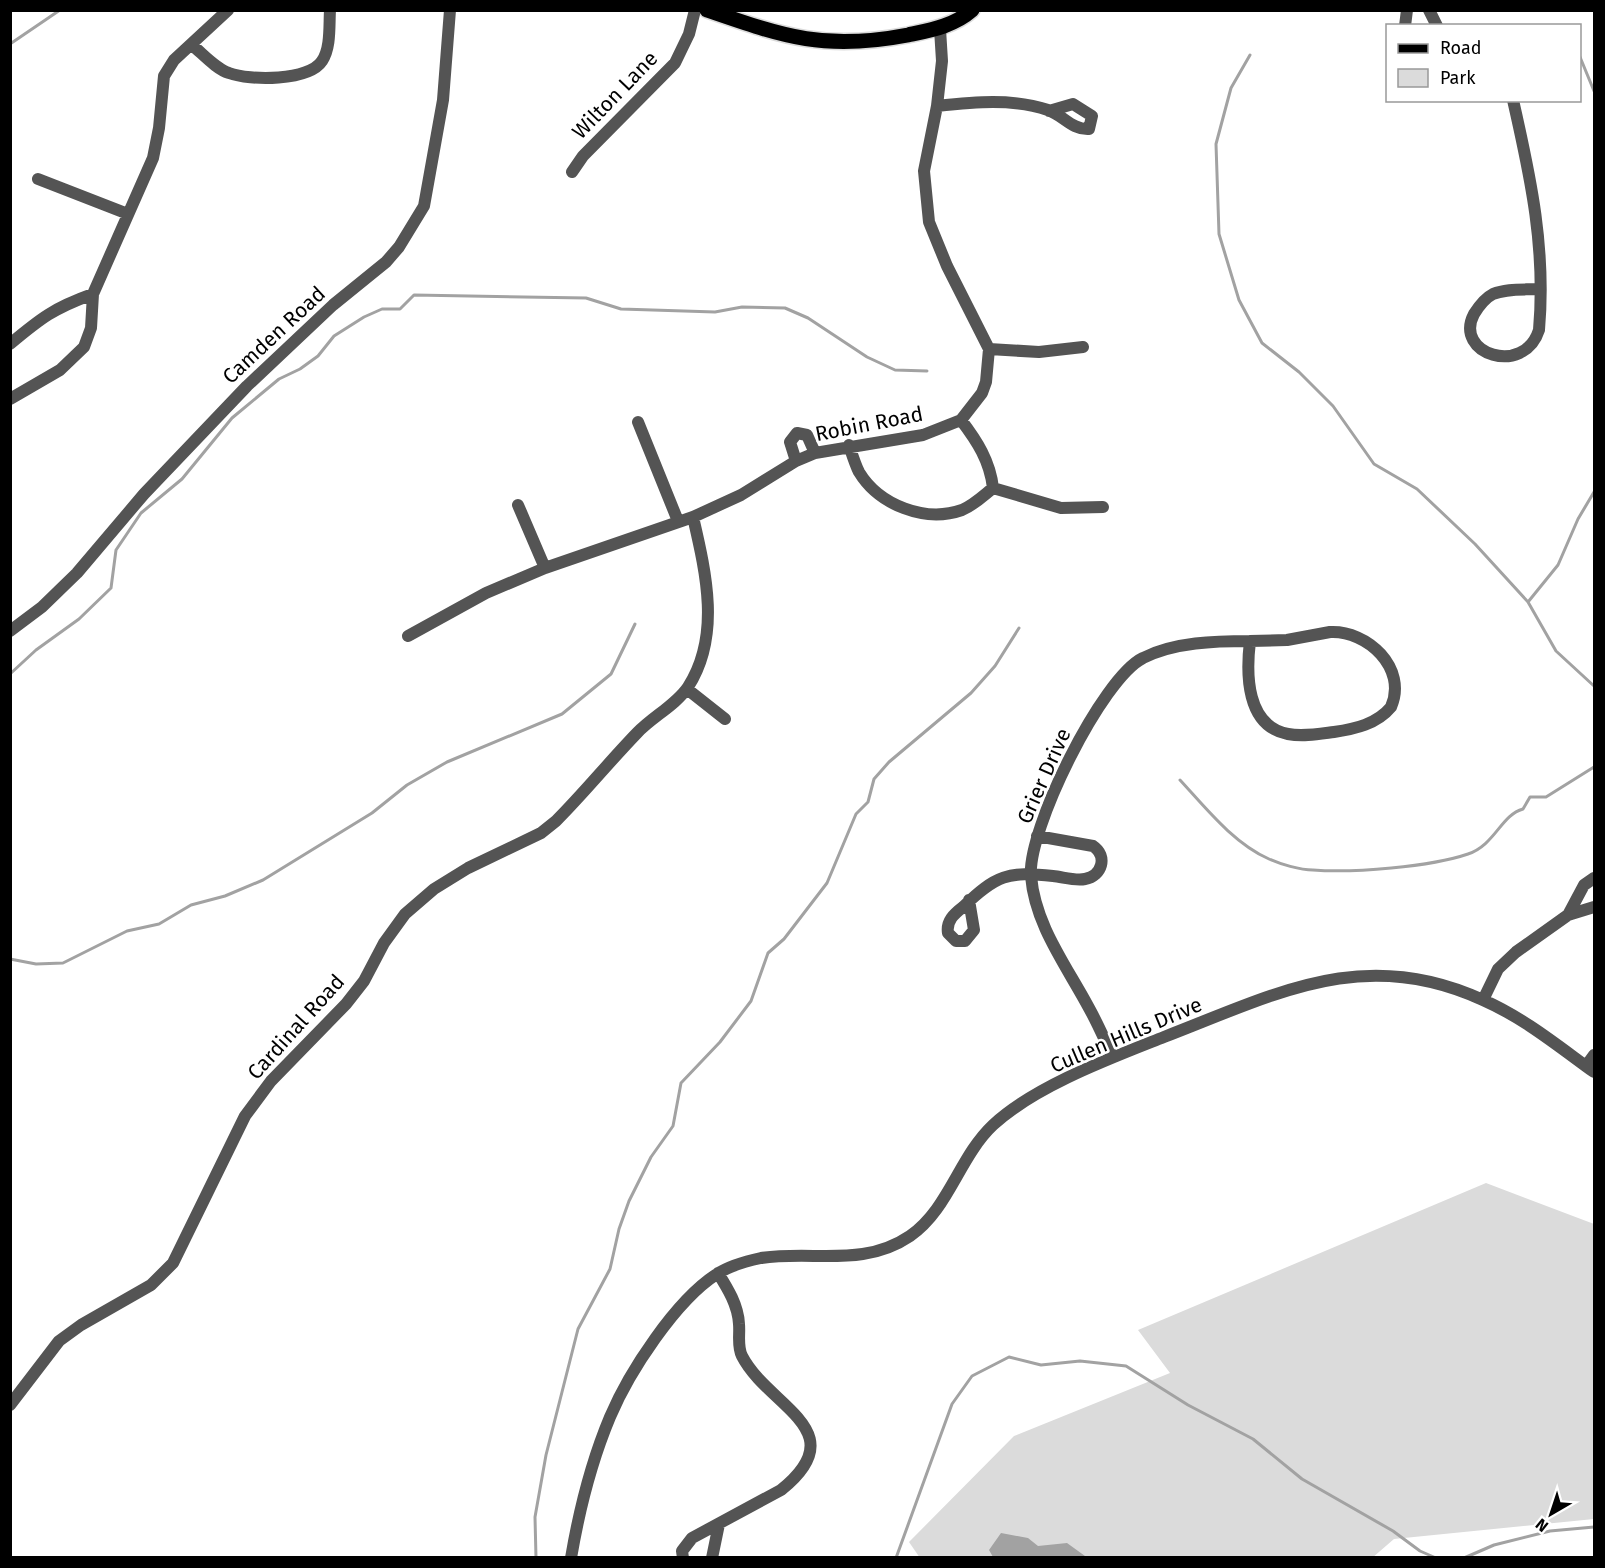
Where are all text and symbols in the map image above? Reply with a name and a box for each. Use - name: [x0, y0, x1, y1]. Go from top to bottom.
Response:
- legend: [1386, 24, 1581, 102]
- text: Road: [1440, 37, 1482, 59]
- street label: Wilton Lane: [567, 46, 663, 144]
- text: Park: [1440, 67, 1476, 89]
- street label: Camden Road: [217, 281, 331, 389]
- street label: Robin Road: [813, 401, 925, 447]
- street label: Grier Drive: [1011, 724, 1077, 828]
- street label: Cardinal Road: [242, 969, 350, 1085]
- street label: Cullen Hills Drive: [1046, 991, 1206, 1079]
- north arrow: [1521, 1484, 1581, 1544]
- text: N: [1532, 1515, 1552, 1536]

